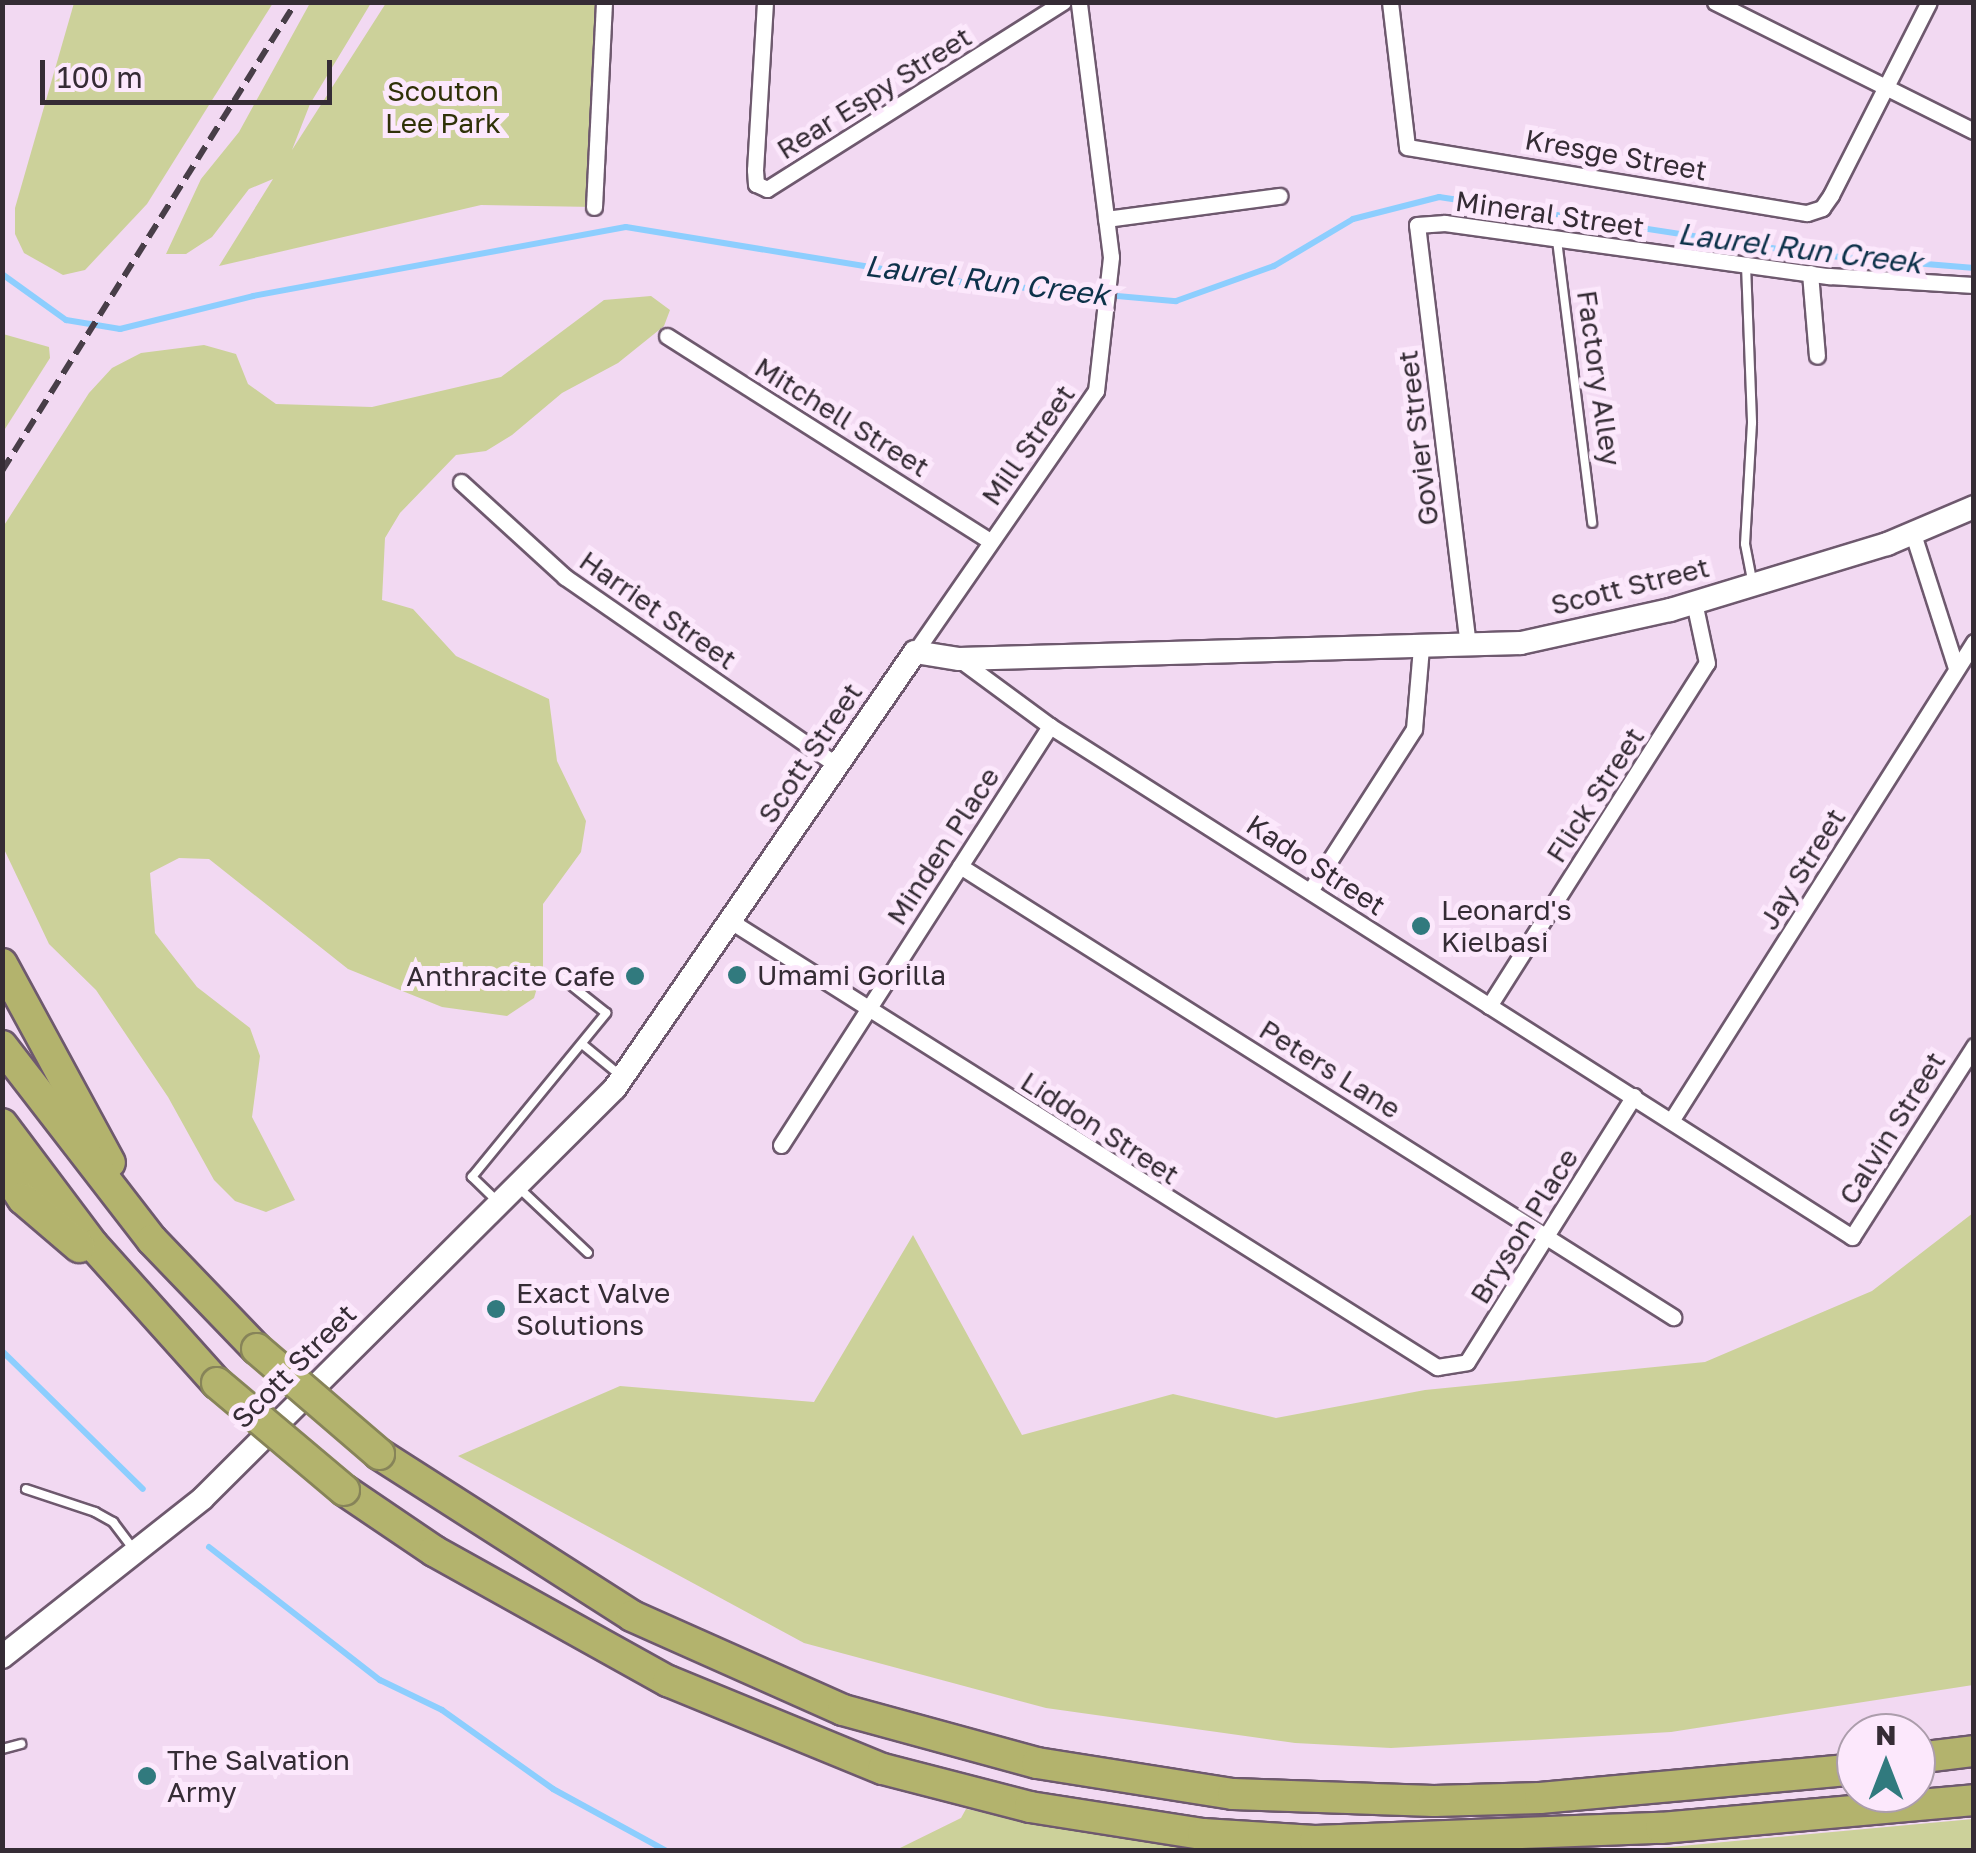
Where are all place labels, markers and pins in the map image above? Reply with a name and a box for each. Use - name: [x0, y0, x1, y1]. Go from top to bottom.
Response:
- place label: Leonard's Kielbasi: [1441, 893, 1572, 959]
- marker: Leonard's Kielbasi: [1410, 915, 1432, 937]
- place label: Umami Gorilla: [757, 958, 946, 992]
- place label: Anthracite Cafe: [406, 959, 615, 993]
- marker: Umami Gorilla: [726, 964, 748, 986]
- marker: Anthracite Cafe: [624, 965, 646, 987]
- place label: Exact Valve Solutions: [516, 1276, 670, 1342]
- marker: Exact Valve Solutions: [485, 1298, 507, 1320]
- place label: The Salvation Army: [167, 1743, 350, 1809]
- marker: The Salvation Army: [136, 1765, 158, 1787]

